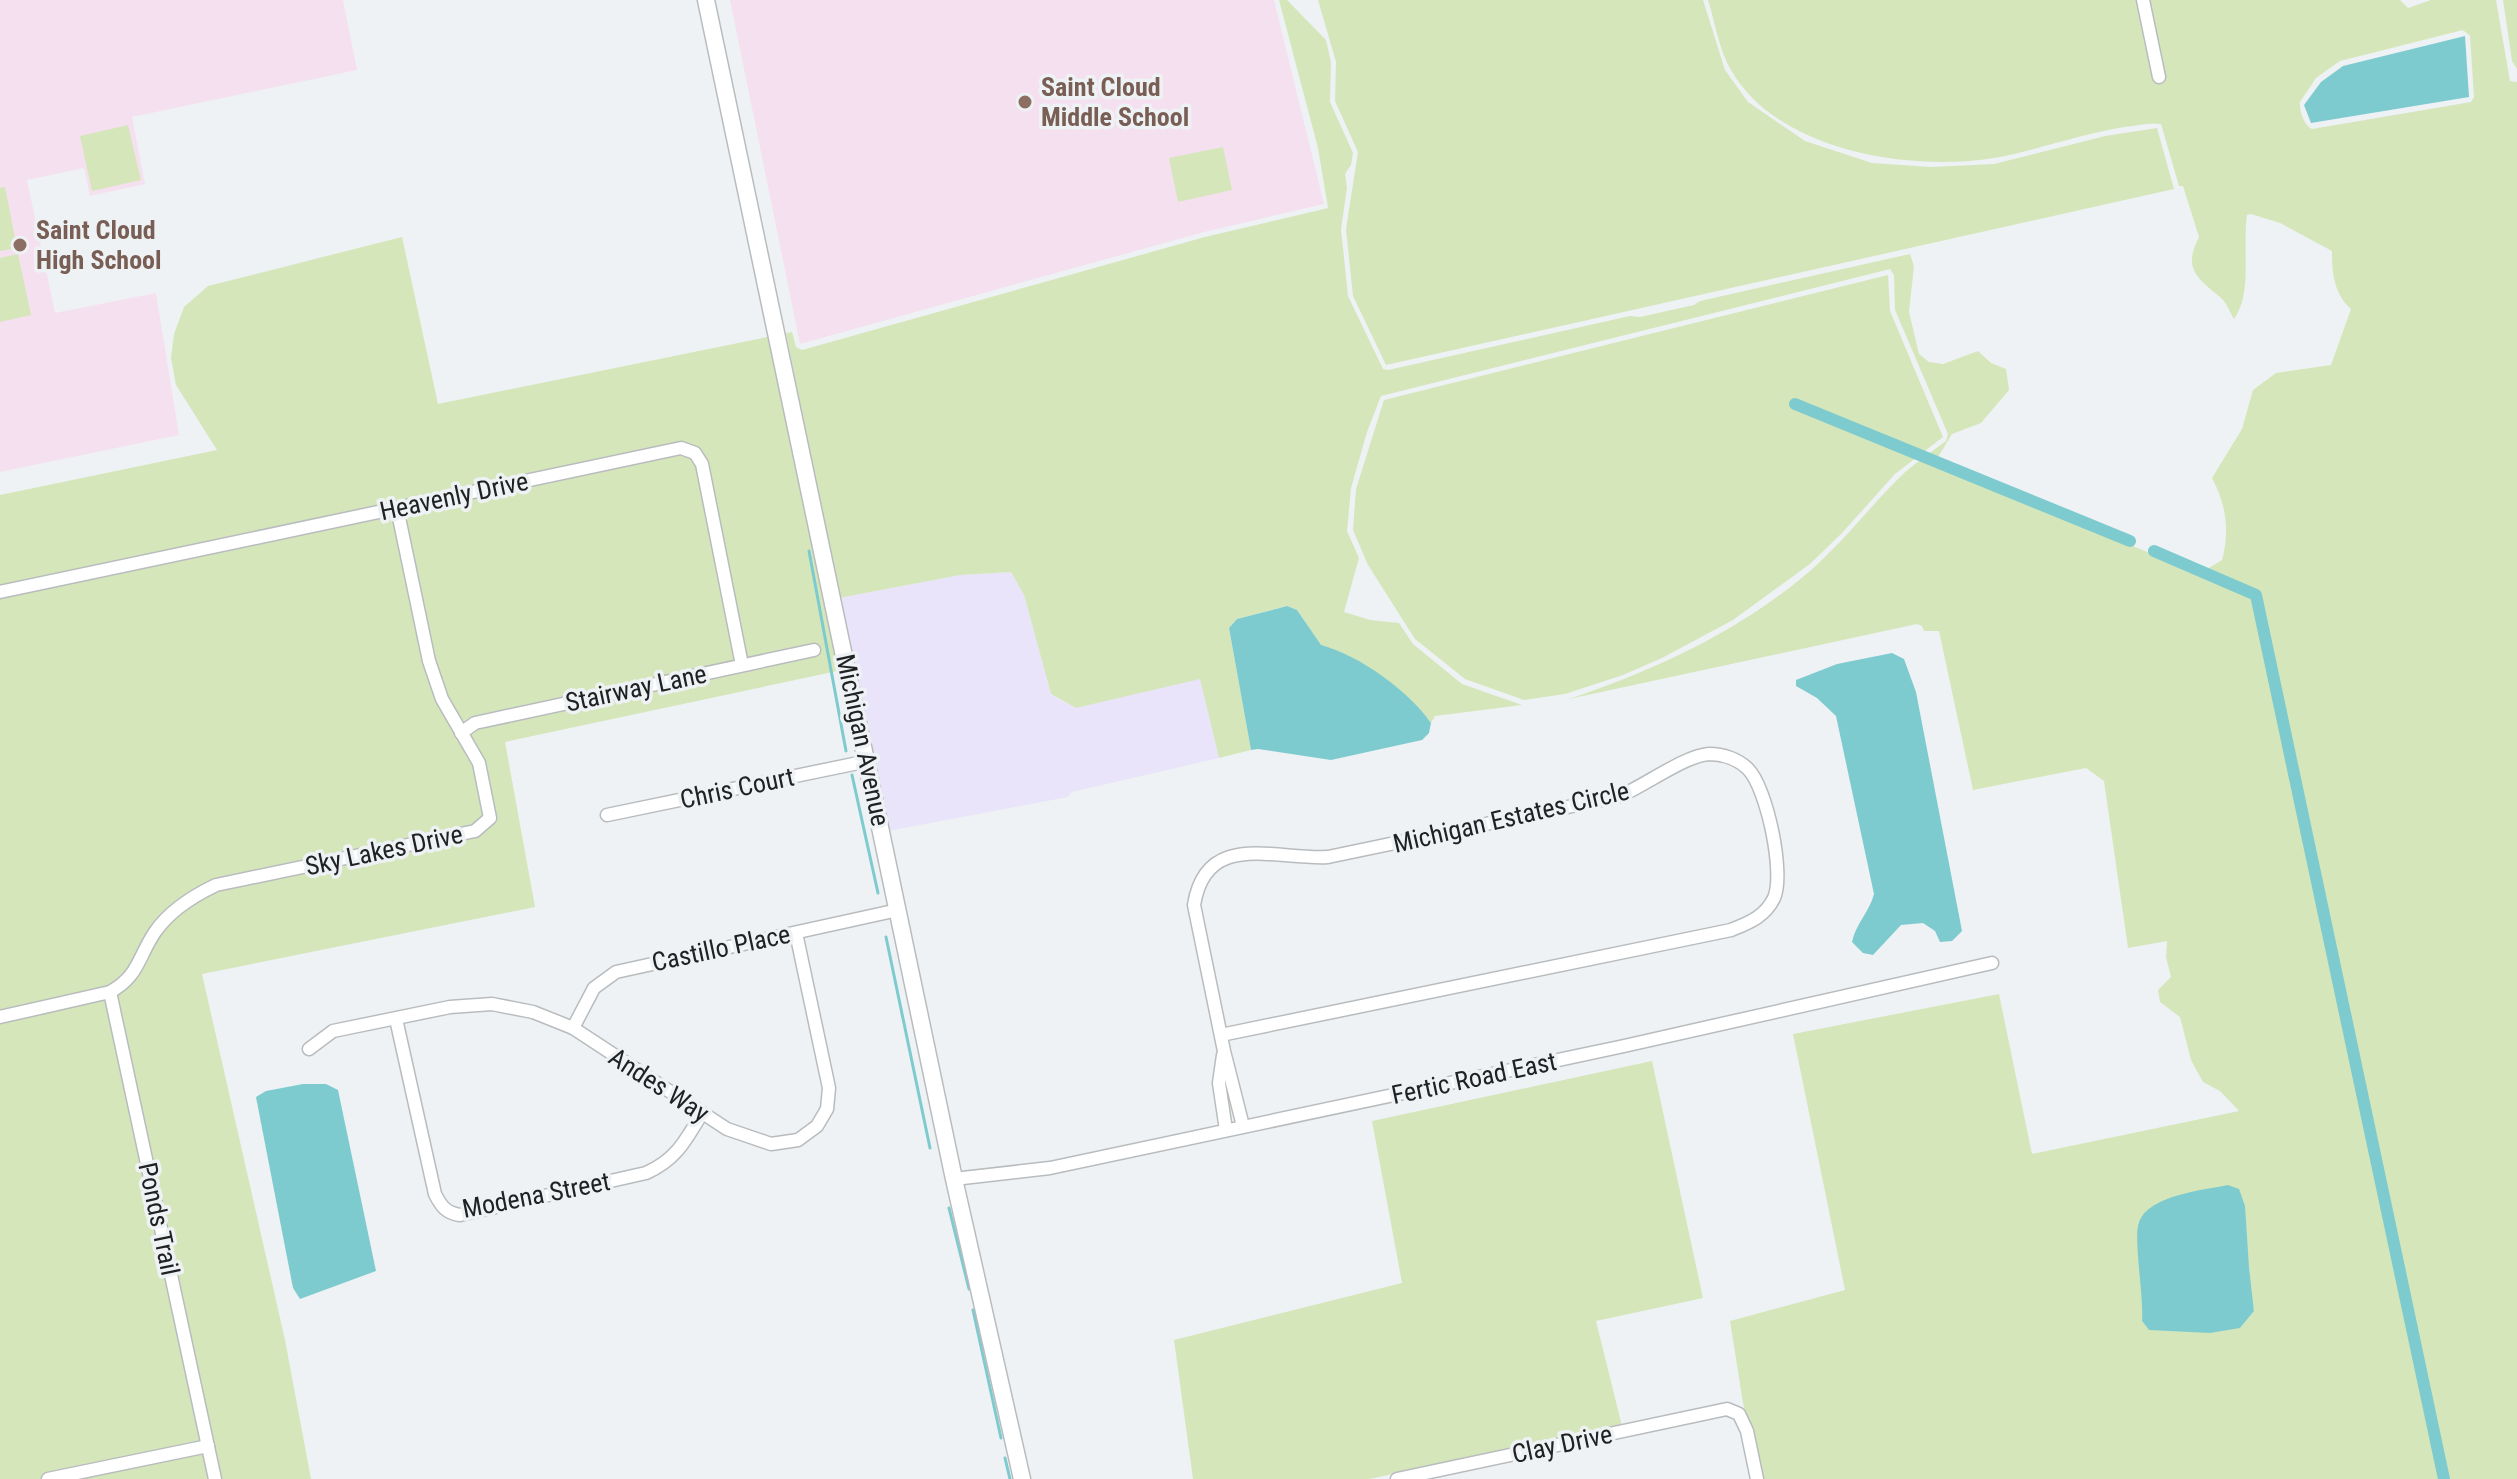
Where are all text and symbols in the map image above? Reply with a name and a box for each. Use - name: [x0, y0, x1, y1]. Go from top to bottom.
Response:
- place label: Saint Cloud Middle School: [1041, 72, 1189, 132]
- marker: Saint Cloud Middle School: [1016, 93, 1034, 111]
- place label: Saint Cloud High School: [36, 215, 162, 275]
- marker: Saint Cloud High School: [11, 236, 29, 254]
- street label: Heavenly Drive: [377, 466, 531, 526]
- street label: Michigan Avenue: [830, 651, 896, 829]
- street label: Stairway Lane: [563, 658, 709, 718]
- street label: Chris Court: [677, 761, 797, 815]
- street label: Michigan Estates Circle: [1390, 775, 1632, 859]
- street label: Sky Lakes Drive: [303, 819, 465, 881]
- street label: Castillo Place: [649, 919, 793, 977]
- street label: Andes Way: [603, 1042, 715, 1128]
- street label: Fertic Road East: [1389, 1046, 1559, 1110]
- street label: Ponds Trail: [132, 1160, 186, 1278]
- street label: Modena Street: [460, 1166, 612, 1224]
- street label: Clay Drive: [1509, 1419, 1615, 1469]

